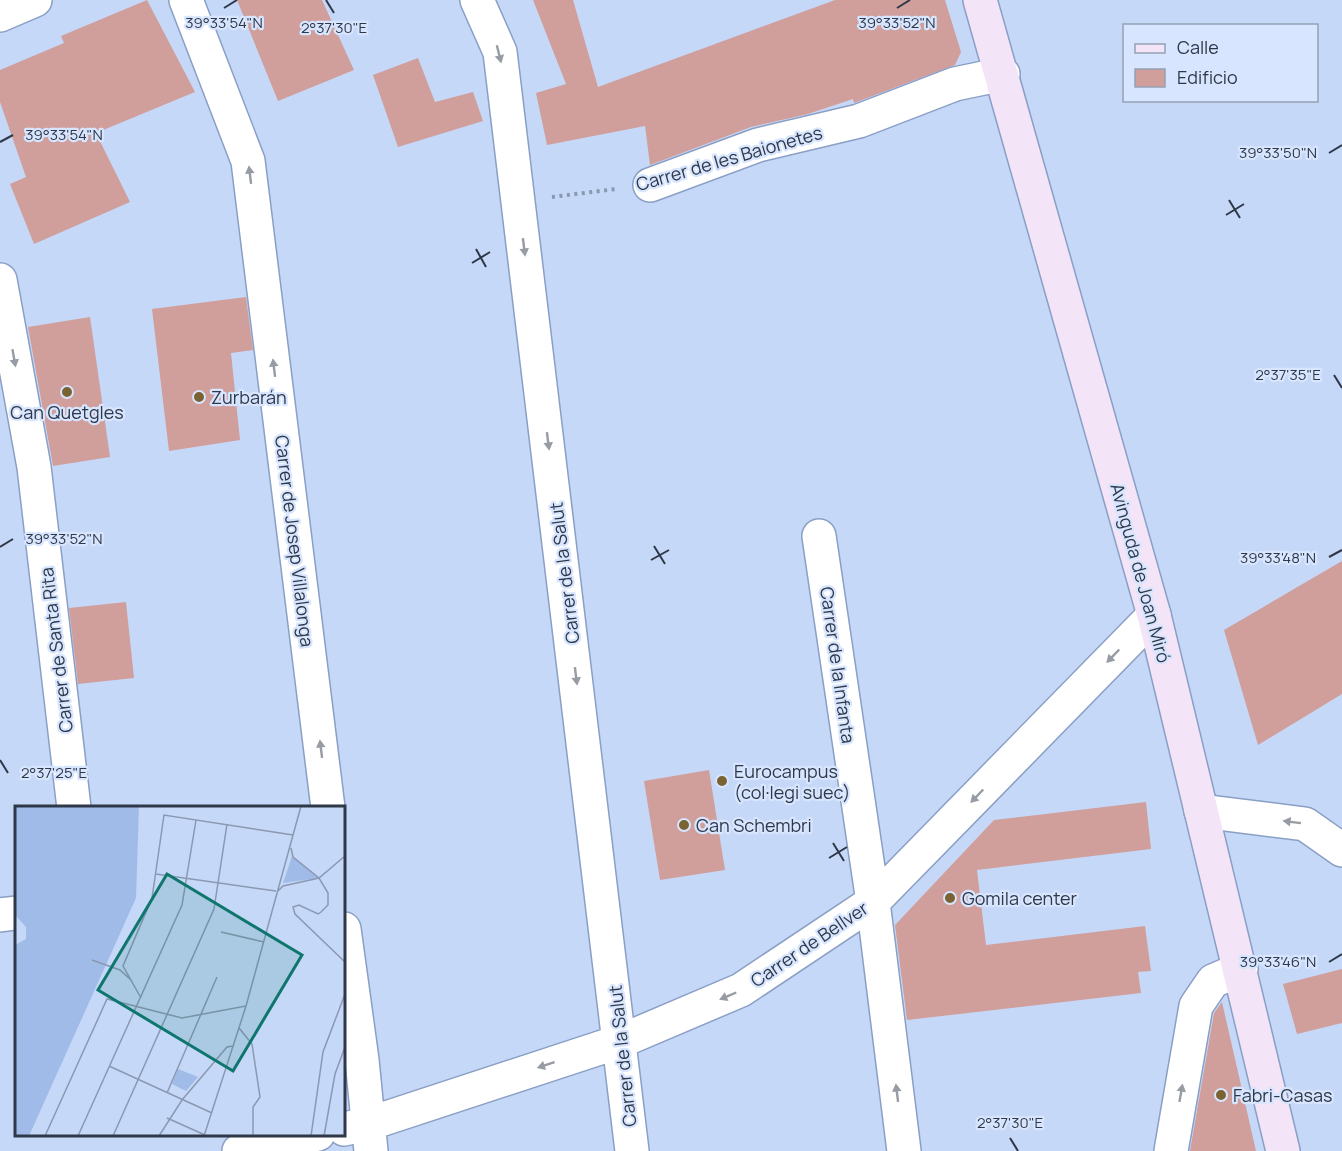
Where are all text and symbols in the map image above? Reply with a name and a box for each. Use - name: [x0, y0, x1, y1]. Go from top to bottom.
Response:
- text: 39°33'54"N: [185, 12, 263, 33]
- text: 39°33'52"N: [858, 12, 936, 33]
- text: 2°37'30"E: [301, 17, 367, 38]
- legend: [1123, 24, 1318, 102]
- text: Calle: [1177, 35, 1219, 59]
- one-way arrow: [494, 45, 504, 63]
- text: Edificio: [1177, 65, 1238, 89]
- street label: Carrer de les Baionetes: [633, 120, 825, 196]
- text: 39°33'54"N: [25, 124, 103, 145]
- text: 39°33'50"N: [1239, 142, 1317, 163]
- one-way arrow: [245, 165, 255, 184]
- one-way arrow: [519, 238, 529, 257]
- one-way arrow: [10, 349, 19, 368]
- one-way arrow: [269, 359, 279, 378]
- text: 2°37'35"E: [1255, 364, 1321, 385]
- marker: Can Quetgles: [60, 385, 74, 399]
- place label: Zurbarán: [211, 385, 287, 409]
- marker: Zurbarán: [192, 390, 206, 404]
- place label: Can Quetgles: [10, 400, 124, 424]
- one-way arrow: [543, 431, 552, 450]
- street label: Carrer de Josep Villalonga: [270, 434, 320, 648]
- street label: Avinguda de Joan Miró: [1106, 481, 1176, 665]
- street label: Carrer de la Salut: [543, 501, 585, 645]
- text: 39°33'52"N: [25, 528, 103, 549]
- text: 39°33'48"N: [1240, 547, 1316, 568]
- street label: Carrer de Santa Rita: [34, 566, 78, 734]
- street label: Carrer de la Infanta: [815, 585, 861, 745]
- one-way arrow: [1107, 649, 1121, 663]
- one-way arrow: [571, 667, 581, 686]
- one-way arrow: [316, 740, 326, 759]
- place label: Eurocampus (col·legi suec): [734, 759, 850, 804]
- text: 2°37'25"E: [21, 762, 87, 783]
- marker: Eurocampus (col·legi suec): [715, 774, 729, 788]
- one-way arrow: [970, 788, 984, 802]
- inset map: [15, 806, 345, 1136]
- place label: Can Schembri: [696, 813, 812, 837]
- marker: Can Schembri: [677, 818, 691, 832]
- one-way arrow: [1282, 818, 1301, 827]
- place label: Gomila center: [962, 886, 1078, 910]
- marker: Gomila center: [943, 891, 957, 905]
- street label: Carrer de Bellver: [746, 896, 873, 992]
- text: 39°33'46"N: [1240, 951, 1316, 972]
- street label: Carrer de la Salut: [603, 984, 641, 1128]
- one-way arrow: [719, 991, 737, 1001]
- one-way arrow: [537, 1061, 555, 1071]
- one-way arrow: [892, 1083, 901, 1102]
- place label: Fabri-Casas: [1233, 1083, 1332, 1107]
- one-way arrow: [1177, 1084, 1186, 1103]
- marker: Fabri-Casas: [1214, 1088, 1228, 1102]
- text: 2°37'30"E: [977, 1112, 1043, 1133]

